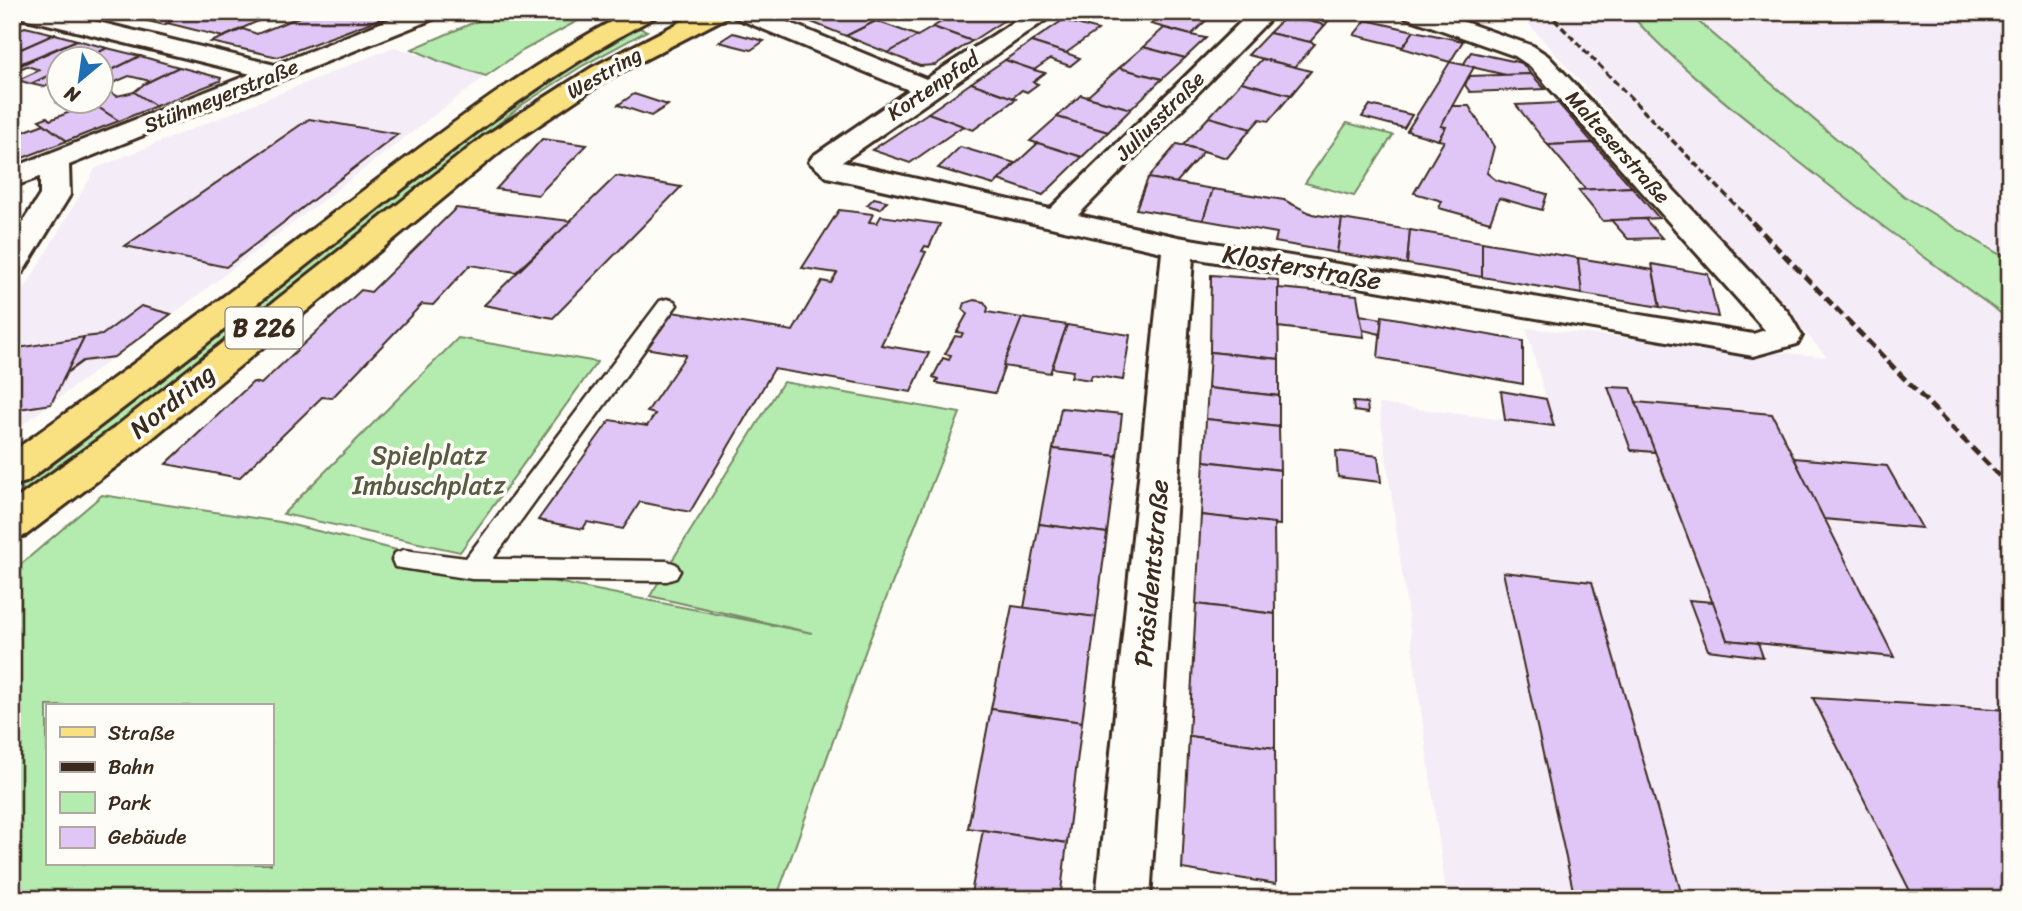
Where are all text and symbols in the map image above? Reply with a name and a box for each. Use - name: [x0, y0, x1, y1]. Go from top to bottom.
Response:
- street label: Westring: [559, 36, 649, 110]
- street label: Kortenpfad: [879, 40, 989, 131]
- north arrow: [46, 46, 116, 116]
- street label: Stühmeyerstraße: [138, 48, 304, 144]
- street label: Juliusstraße: [1105, 61, 1215, 171]
- text: N: [58, 76, 87, 113]
- street label: Malteserstraße: [1556, 81, 1680, 213]
- street label: Klosterstraße: [1219, 230, 1385, 304]
- road number: B 226: [226, 307, 302, 348]
- street label: Nordring: [118, 351, 226, 451]
- park label: Spielplatz Imbuschplatz: [351, 432, 506, 508]
- street label: Präsidentstraße: [1120, 477, 1182, 669]
- legend: [46, 704, 273, 866]
- text: Straße: [108, 714, 175, 752]
- text: Bahn: [108, 748, 154, 786]
- text: Park: [108, 784, 151, 822]
- text: Gebäude: [108, 818, 186, 856]

